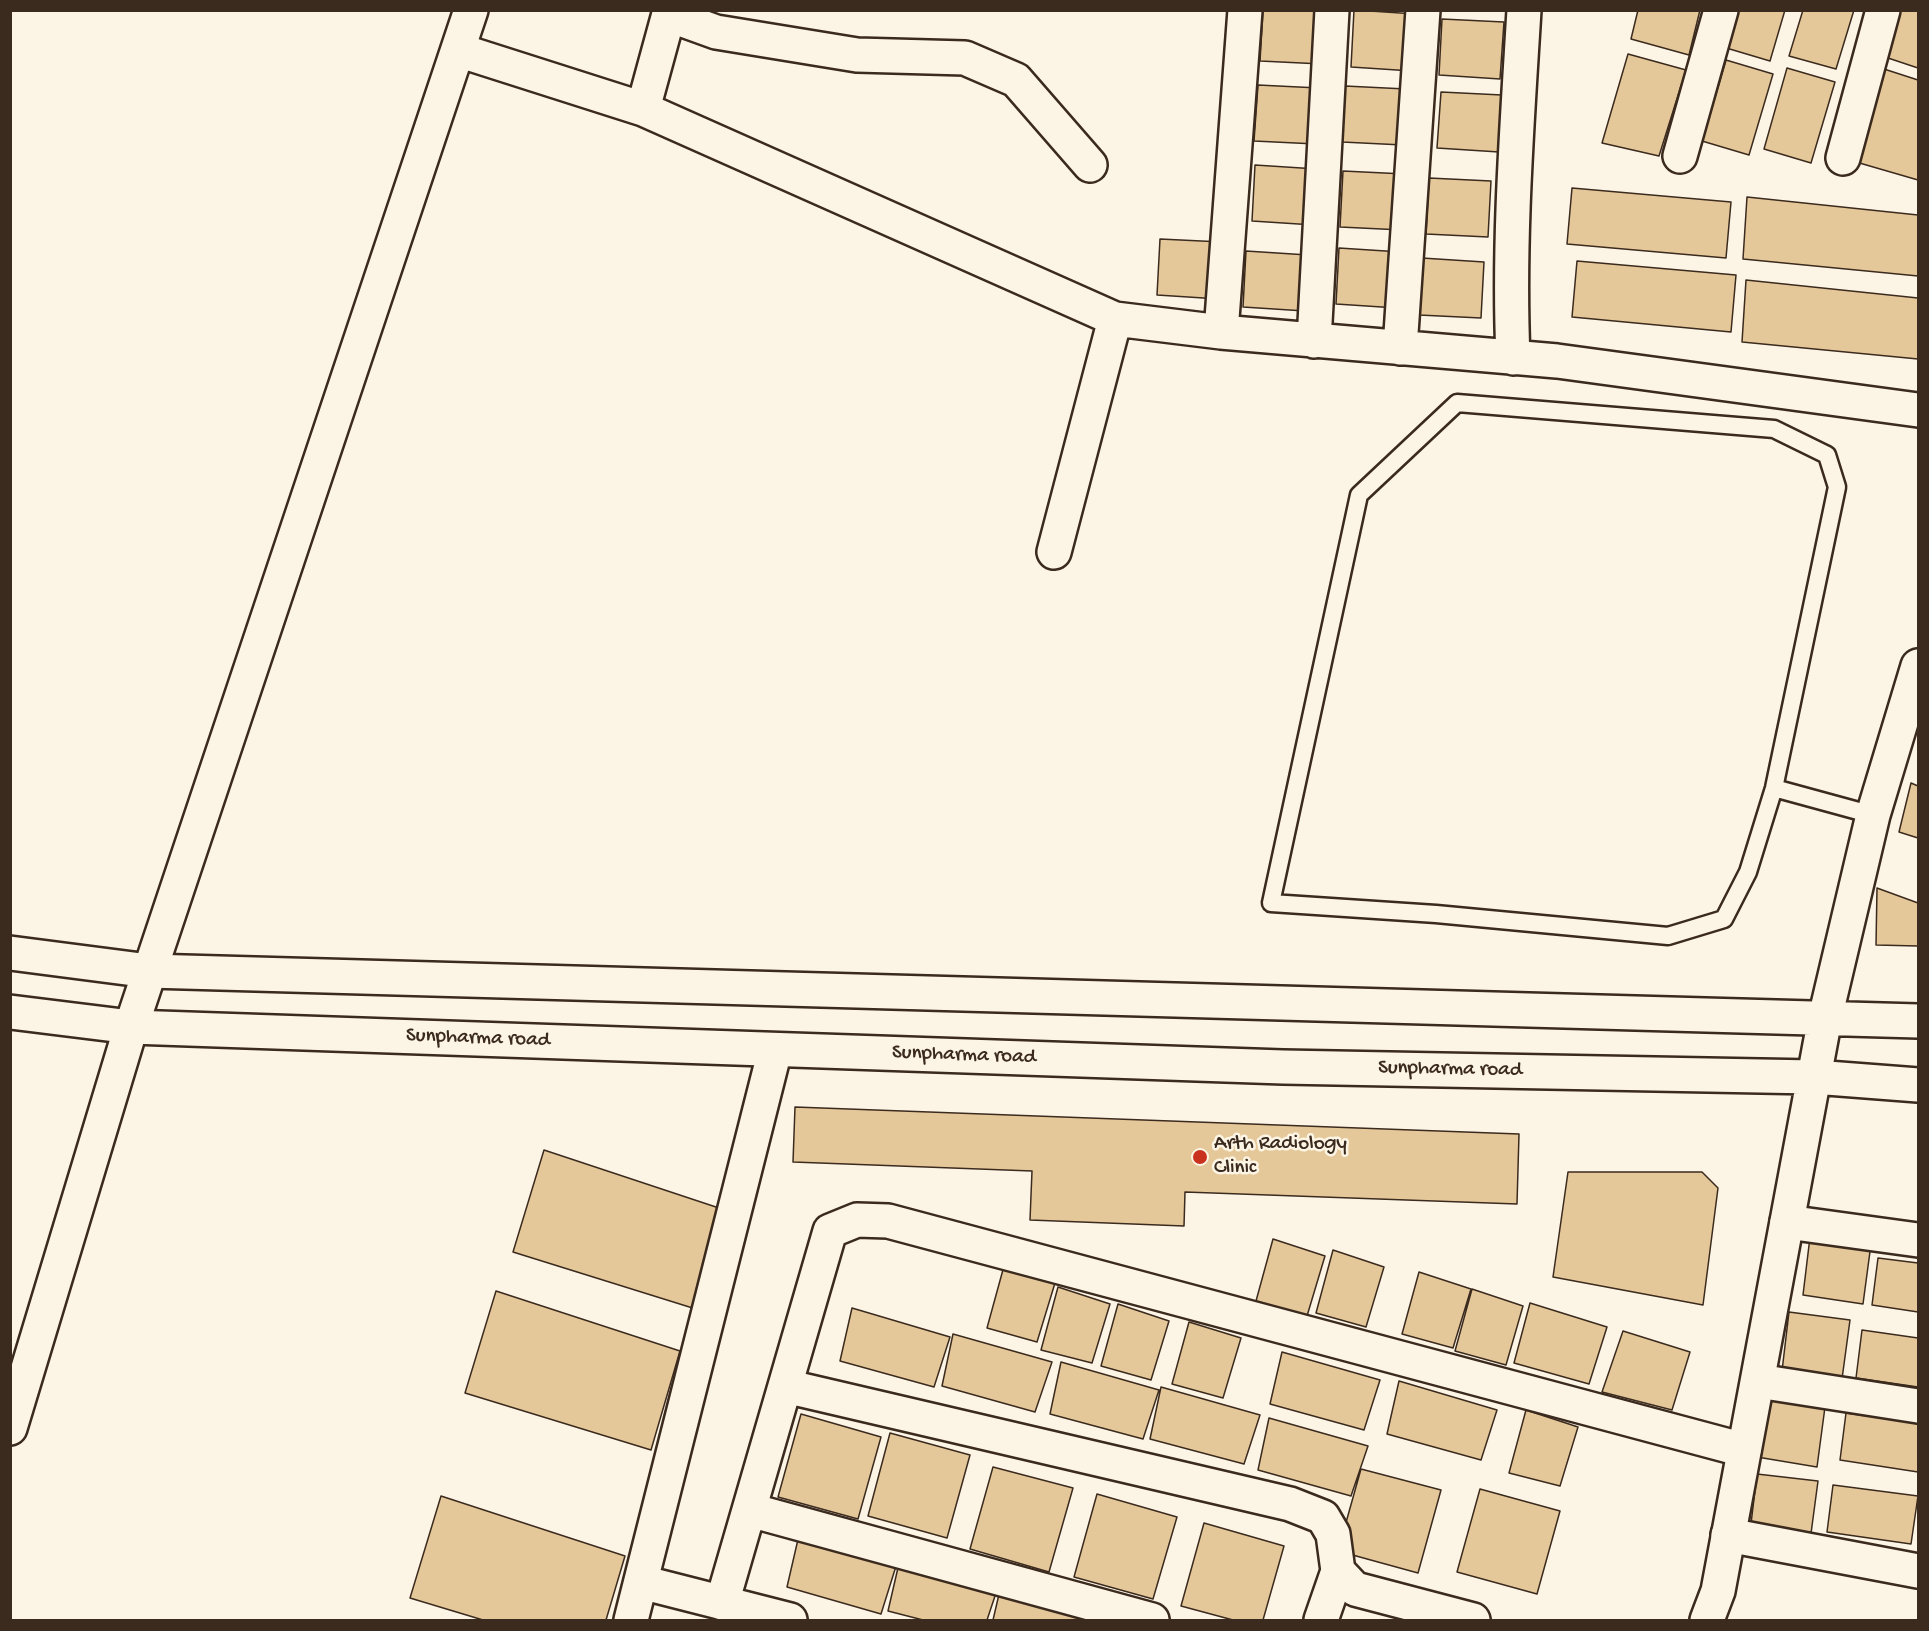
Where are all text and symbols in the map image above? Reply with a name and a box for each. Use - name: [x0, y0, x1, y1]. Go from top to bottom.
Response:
- street label: Sunpharma road: [406, 1024, 550, 1054]
- street label: Sunpharma road: [892, 1041, 1036, 1071]
- street label: Sunpharma road: [1378, 1056, 1522, 1084]
- place label: Arth Radiology Clinic: [1214, 1132, 1347, 1182]
- marker: Arth Radiology Clinic: [1191, 1148, 1209, 1166]

